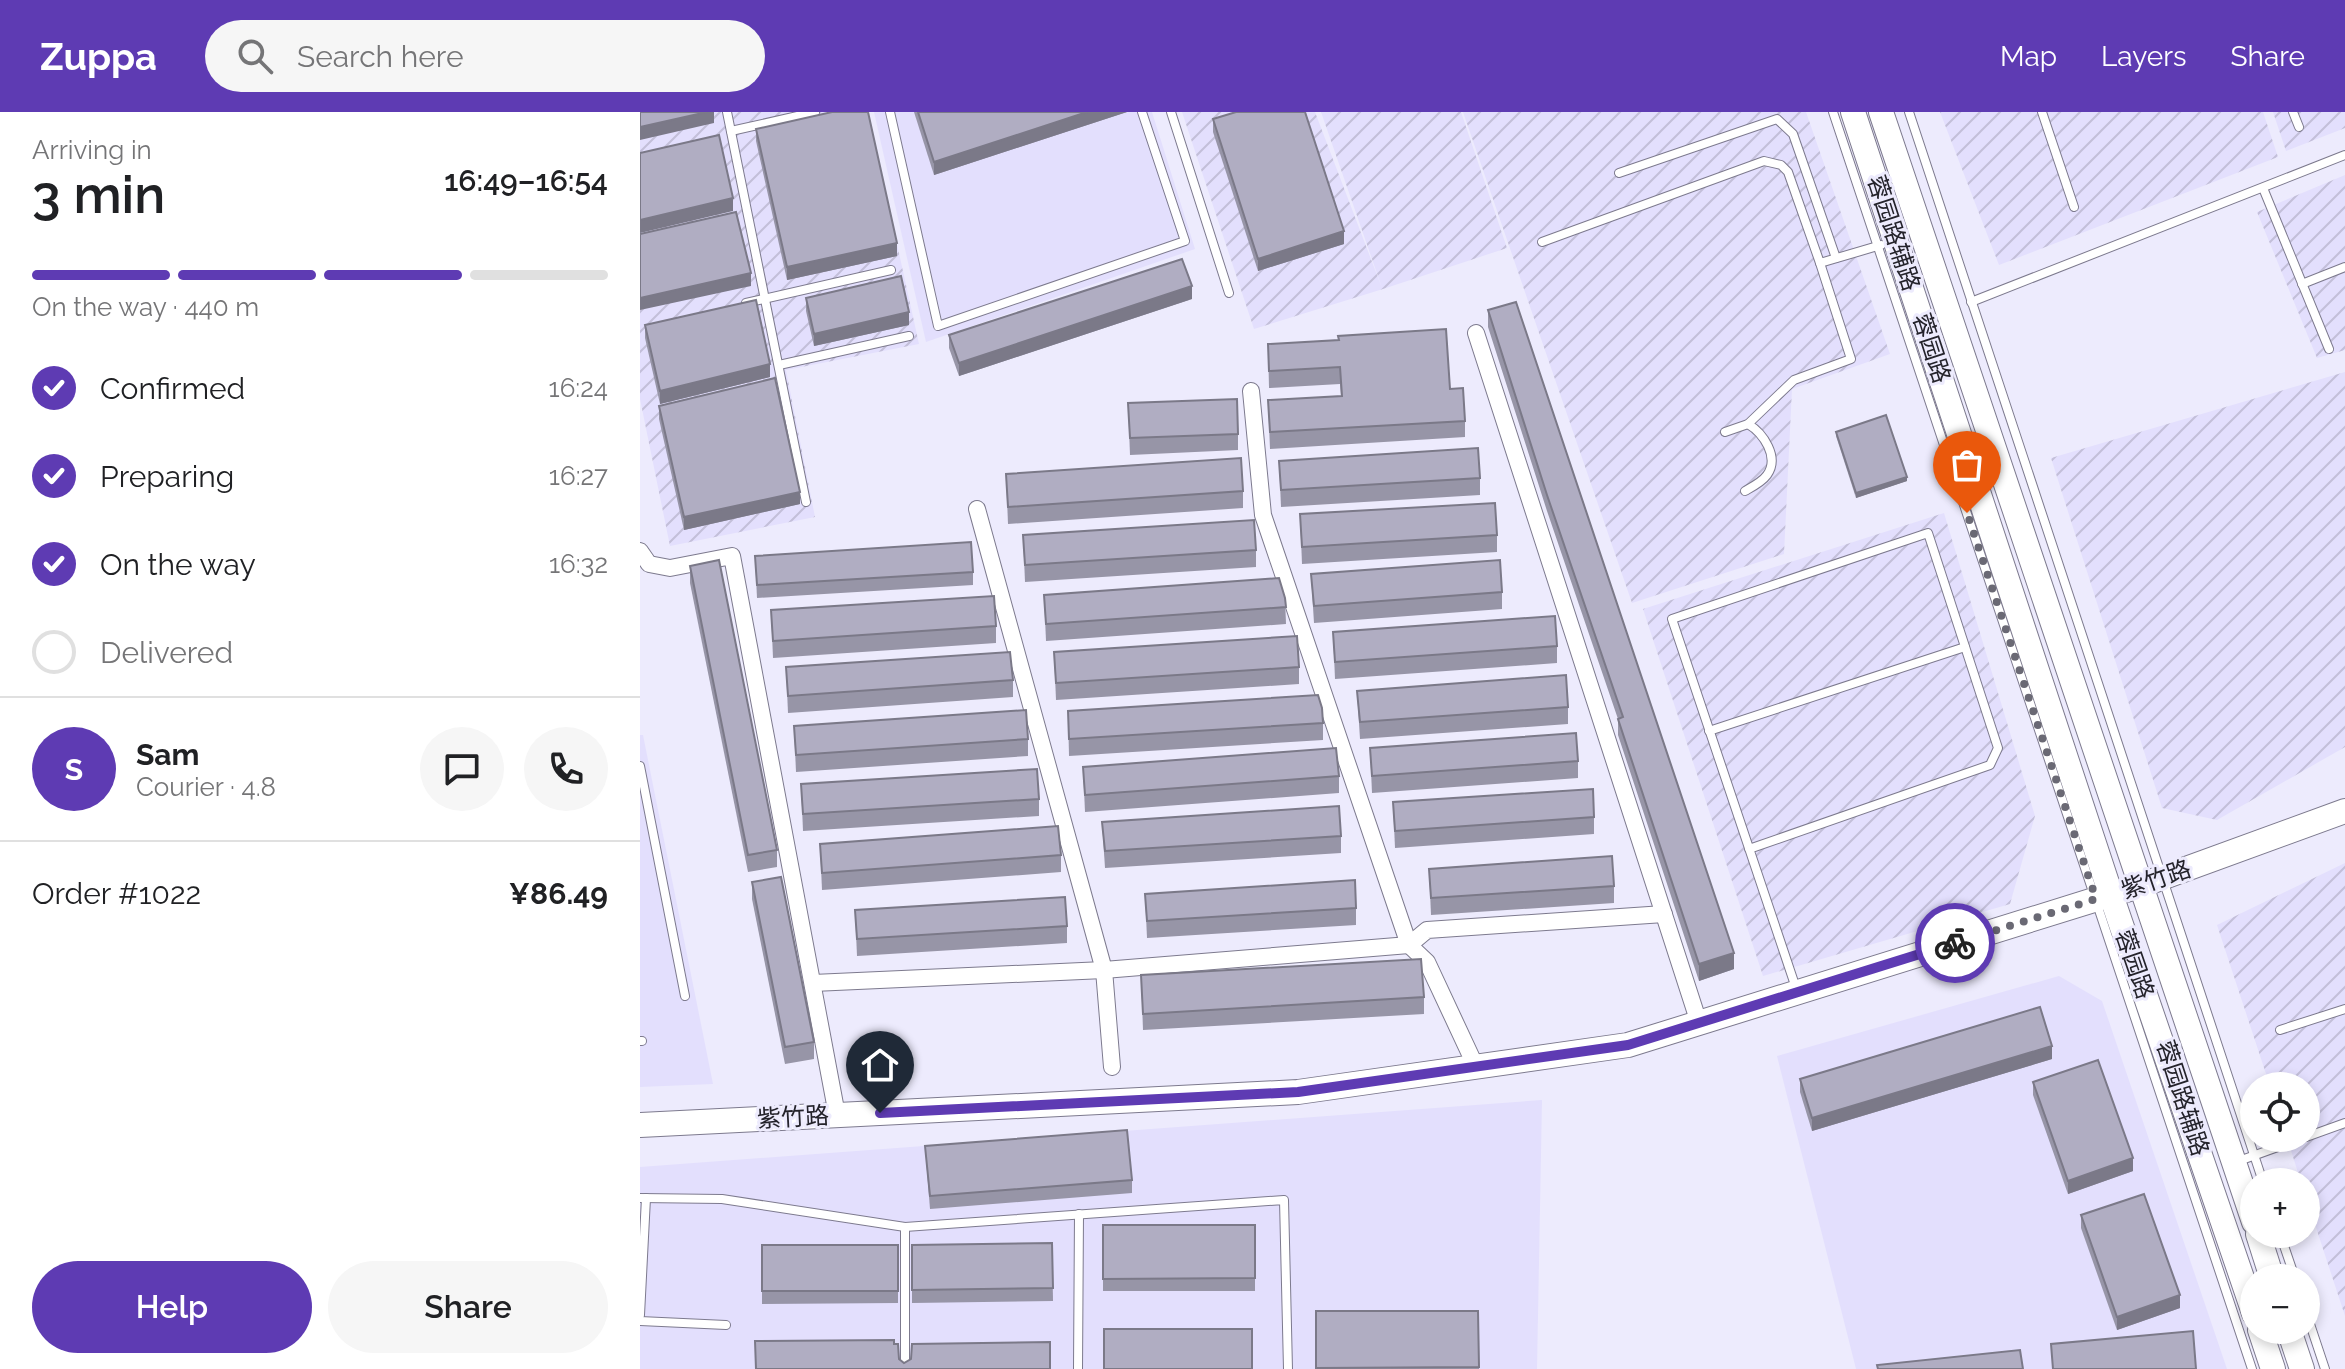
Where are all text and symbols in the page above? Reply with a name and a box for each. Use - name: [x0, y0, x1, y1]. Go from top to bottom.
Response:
- search box: [205, 20, 765, 92]
- text: Zuppa: [40, 34, 157, 79]
- icon: search: [233, 34, 277, 78]
- text: Search here: [297, 39, 464, 74]
- text: Map: [2000, 40, 2057, 73]
- text: Layers: [2101, 40, 2187, 73]
- text: Share: [2231, 40, 2305, 73]
- text: Arriving in: [32, 135, 152, 165]
- text: 16:49–16:54: [444, 163, 608, 198]
- text: 3 min: [32, 164, 165, 225]
- street label: 蓉园路辅路: [1862, 171, 1926, 295]
- text: On the way · 440 m: [32, 292, 259, 322]
- street label: 蓉园路: [1907, 309, 1957, 387]
- icon: check: [32, 366, 76, 410]
- text: Confirmed: [100, 371, 245, 406]
- text: 16:24: [549, 373, 608, 403]
- pin: [1933, 431, 2001, 513]
- icon: bag: [1945, 443, 1989, 487]
- icon: check: [32, 454, 76, 498]
- text: Preparing: [100, 459, 234, 494]
- text: 16:27: [549, 461, 608, 491]
- icon: check: [32, 542, 76, 586]
- text: On the way: [100, 547, 256, 582]
- text: 16:32: [549, 549, 608, 579]
- text: Delivered: [100, 635, 233, 670]
- button: chat: [420, 727, 504, 811]
- button: phone: [524, 727, 608, 811]
- text: Sam: [136, 737, 199, 772]
- text: S: [65, 752, 83, 787]
- text: Courier · 4.8: [136, 772, 276, 802]
- street label: 紫竹路: [2117, 854, 2195, 904]
- text: Order #1022: [32, 876, 201, 911]
- text: ¥86.49: [509, 876, 608, 911]
- courier: [1915, 903, 1995, 983]
- icon: bike: [1933, 921, 1977, 965]
- street label: 蓉园路: [2110, 925, 2160, 1003]
- pin: [846, 1031, 914, 1113]
- street label: 蓉园路辅路: [2151, 1036, 2215, 1160]
- icon: home: [858, 1043, 902, 1087]
- map controls: [2240, 1072, 2320, 1344]
- button: locate: [2240, 1072, 2320, 1152]
- street label: 紫竹路: [756, 1101, 830, 1133]
- button: +: [2240, 1168, 2320, 1248]
- button: Help: [32, 1261, 312, 1353]
- button: Share: [328, 1261, 608, 1353]
- button: −: [2240, 1264, 2320, 1344]

